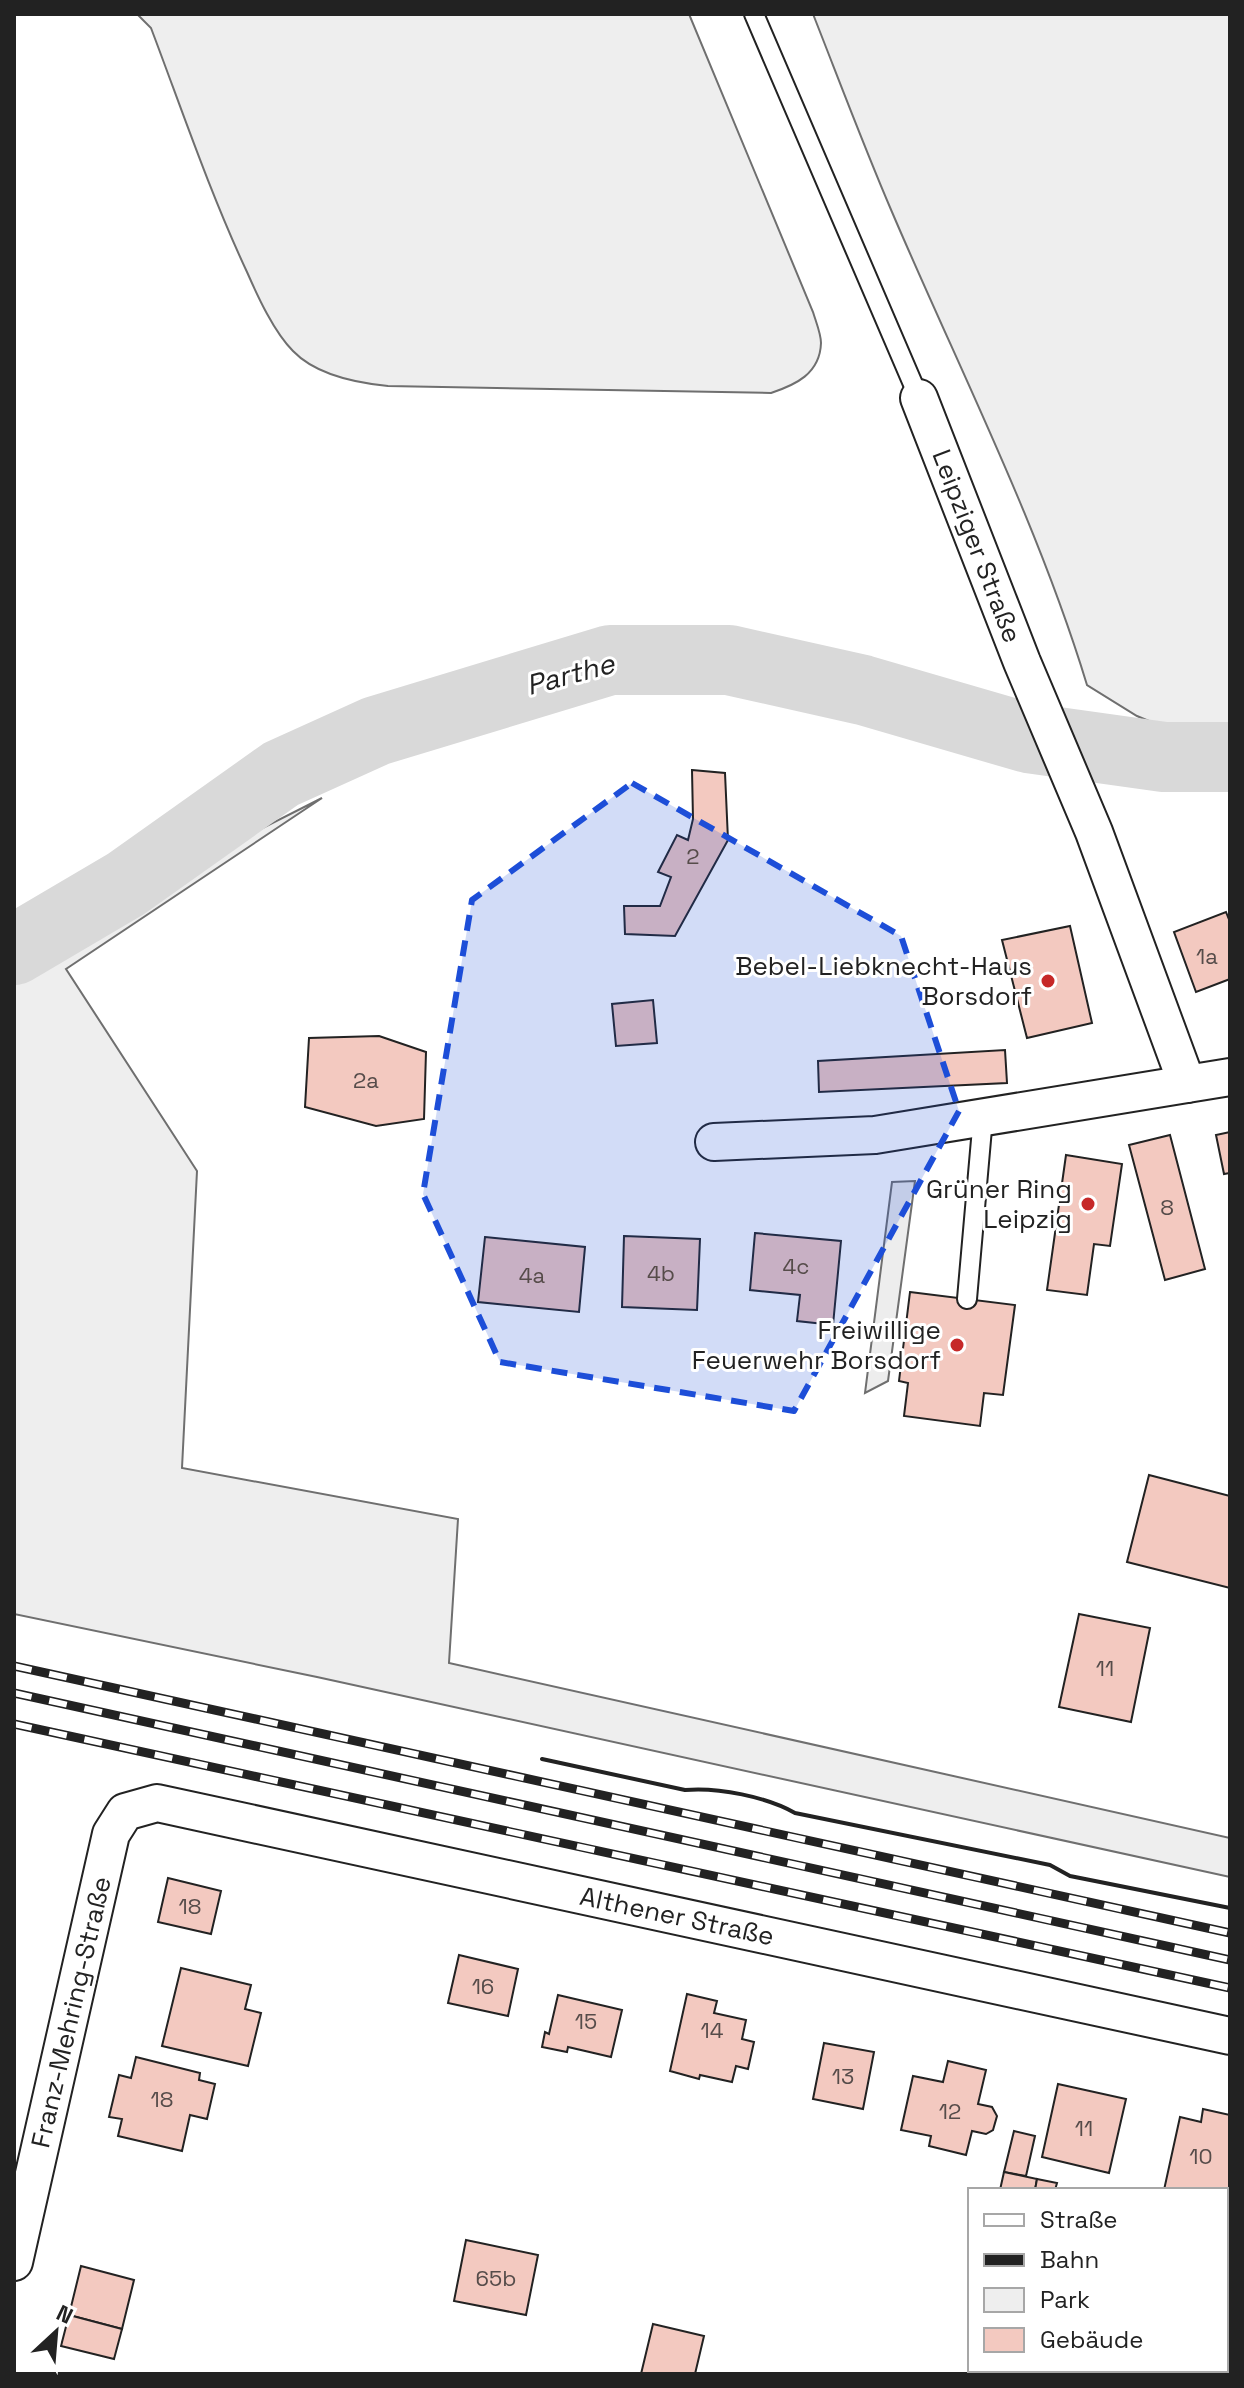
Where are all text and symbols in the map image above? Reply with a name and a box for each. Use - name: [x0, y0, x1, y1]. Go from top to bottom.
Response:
- street label: Leipziger Straße: [924, 444, 1030, 648]
- water label: Parthe: [522, 645, 619, 703]
- house number: 2: [686, 842, 700, 870]
- house number: 1a: [1196, 942, 1218, 970]
- place label: Bebel-Liebknecht-Haus Borsdorf: [735, 949, 1032, 1013]
- marker: Bebel-Liebknecht-Haus Borsdorf: [1039, 972, 1057, 990]
- house number: 2a: [353, 1066, 379, 1094]
- place label: Grüner Ring Leipzig: [926, 1172, 1072, 1236]
- house number: 8: [1160, 1193, 1174, 1221]
- marker: Grüner Ring Leipzig: [1079, 1195, 1097, 1213]
- house number: 4c: [783, 1252, 809, 1280]
- house number: 4b: [647, 1259, 675, 1287]
- house number: 4a: [519, 1261, 546, 1289]
- place label: Freiwillige Feuerwehr Borsdorf: [692, 1313, 941, 1377]
- marker: Freiwillige Feuerwehr Borsdorf: [948, 1336, 966, 1354]
- house number: 11: [1096, 1654, 1114, 1682]
- street label: Franz-Mehring-Straße: [23, 1873, 119, 2151]
- street label: Althener Straße: [577, 1879, 777, 1953]
- house number: 18: [179, 1892, 201, 1920]
- house number: 16: [472, 1972, 494, 2000]
- house number: 15: [575, 2007, 597, 2035]
- house number: 14: [701, 2016, 724, 2044]
- house number: 13: [832, 2062, 854, 2090]
- house number: 18: [151, 2085, 173, 2113]
- house number: 12: [939, 2097, 961, 2125]
- house number: 11: [1075, 2114, 1093, 2142]
- house number: 10: [1189, 2142, 1213, 2170]
- legend: [968, 2188, 1228, 2372]
- text: Straße: [1040, 2204, 1117, 2235]
- text: Bahn: [1040, 2244, 1099, 2275]
- house number: 65b: [476, 2264, 516, 2292]
- text: Park: [1040, 2284, 1090, 2315]
- north arrow: [16, 2292, 96, 2372]
- text: N: [52, 2298, 78, 2330]
- text: Gebäude: [1040, 2324, 1143, 2355]

